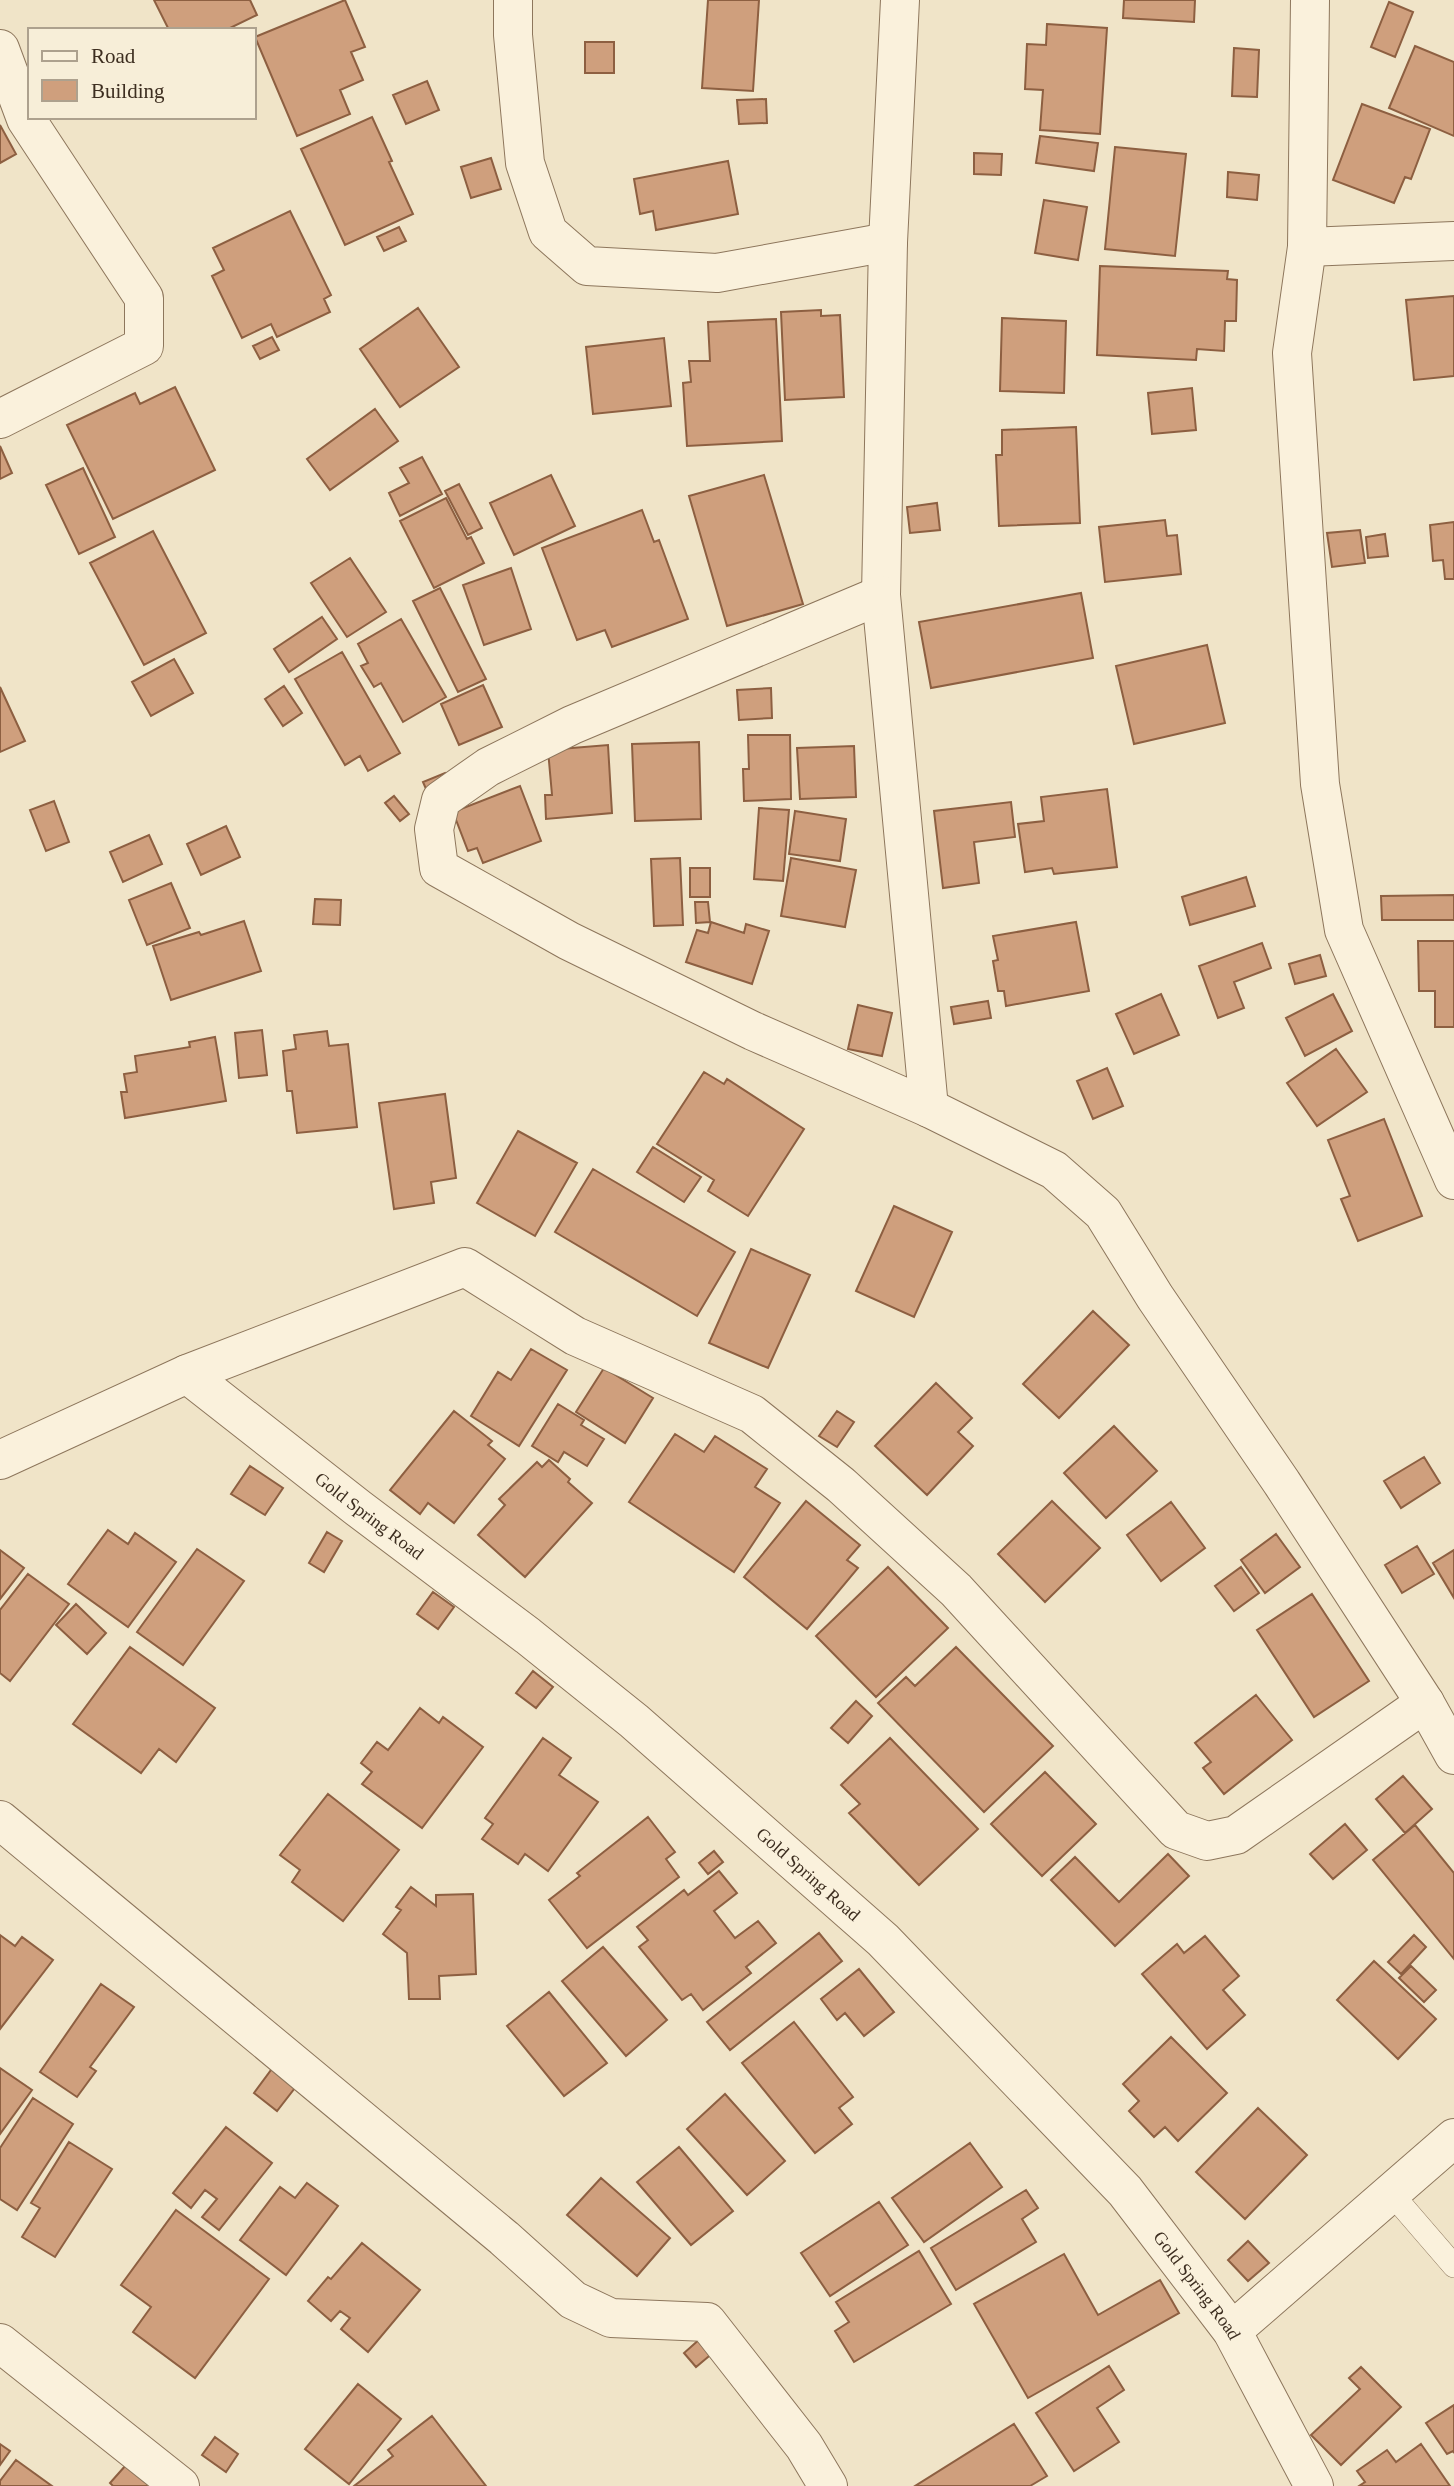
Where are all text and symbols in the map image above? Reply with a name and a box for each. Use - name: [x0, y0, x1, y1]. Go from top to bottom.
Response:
- legend: [28, 28, 256, 119]
- text: Road: [91, 44, 136, 68]
- text: Building: [91, 79, 165, 103]
- street label: Gold Spring Road: [311, 1468, 427, 1564]
- street label: Gold Spring Road: [752, 1823, 864, 1925]
- street label: Gold Spring Road: [1149, 2227, 1245, 2343]

